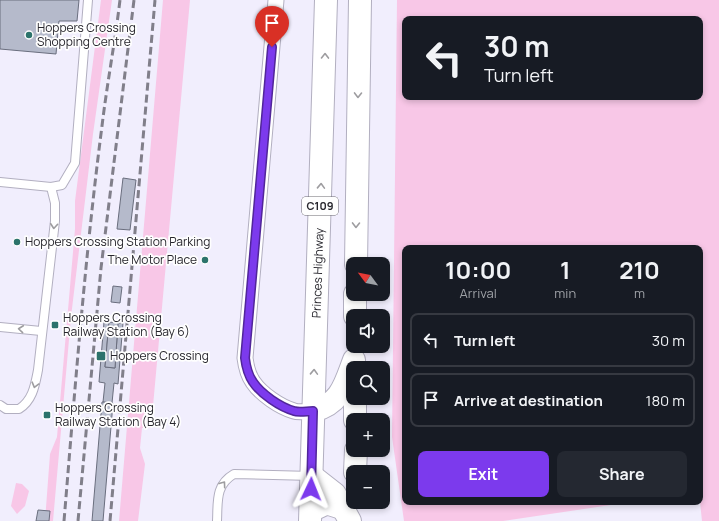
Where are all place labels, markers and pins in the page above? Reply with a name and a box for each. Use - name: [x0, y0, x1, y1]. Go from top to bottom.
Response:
- pin: [255, 6, 289, 47]
- place label: Hoppers Crossing Shopping Centre: [37, 19, 136, 50]
- marker: Hoppers Crossing Shopping Centre: [24, 30, 34, 40]
- place label: Hoppers Crossing Station Parking: [25, 233, 210, 250]
- marker: Hoppers Crossing Station Parking: [12, 237, 22, 247]
- place label: The Motor Place: [108, 251, 197, 268]
- marker: The Motor Place: [200, 255, 210, 265]
- place label: Hoppers Crossing Railway Station (Bay 6): [63, 309, 190, 340]
- marker: Hoppers Crossing Railway Station (Bay 6): [50, 320, 60, 330]
- place label: Hoppers Crossing: [110, 347, 209, 364]
- marker: Hoppers Crossing: [95, 350, 107, 362]
- place label: Hoppers Crossing Railway Station (Bay 4): [55, 399, 181, 430]
- marker: Hoppers Crossing Railway Station (Bay 4): [42, 410, 52, 420]

